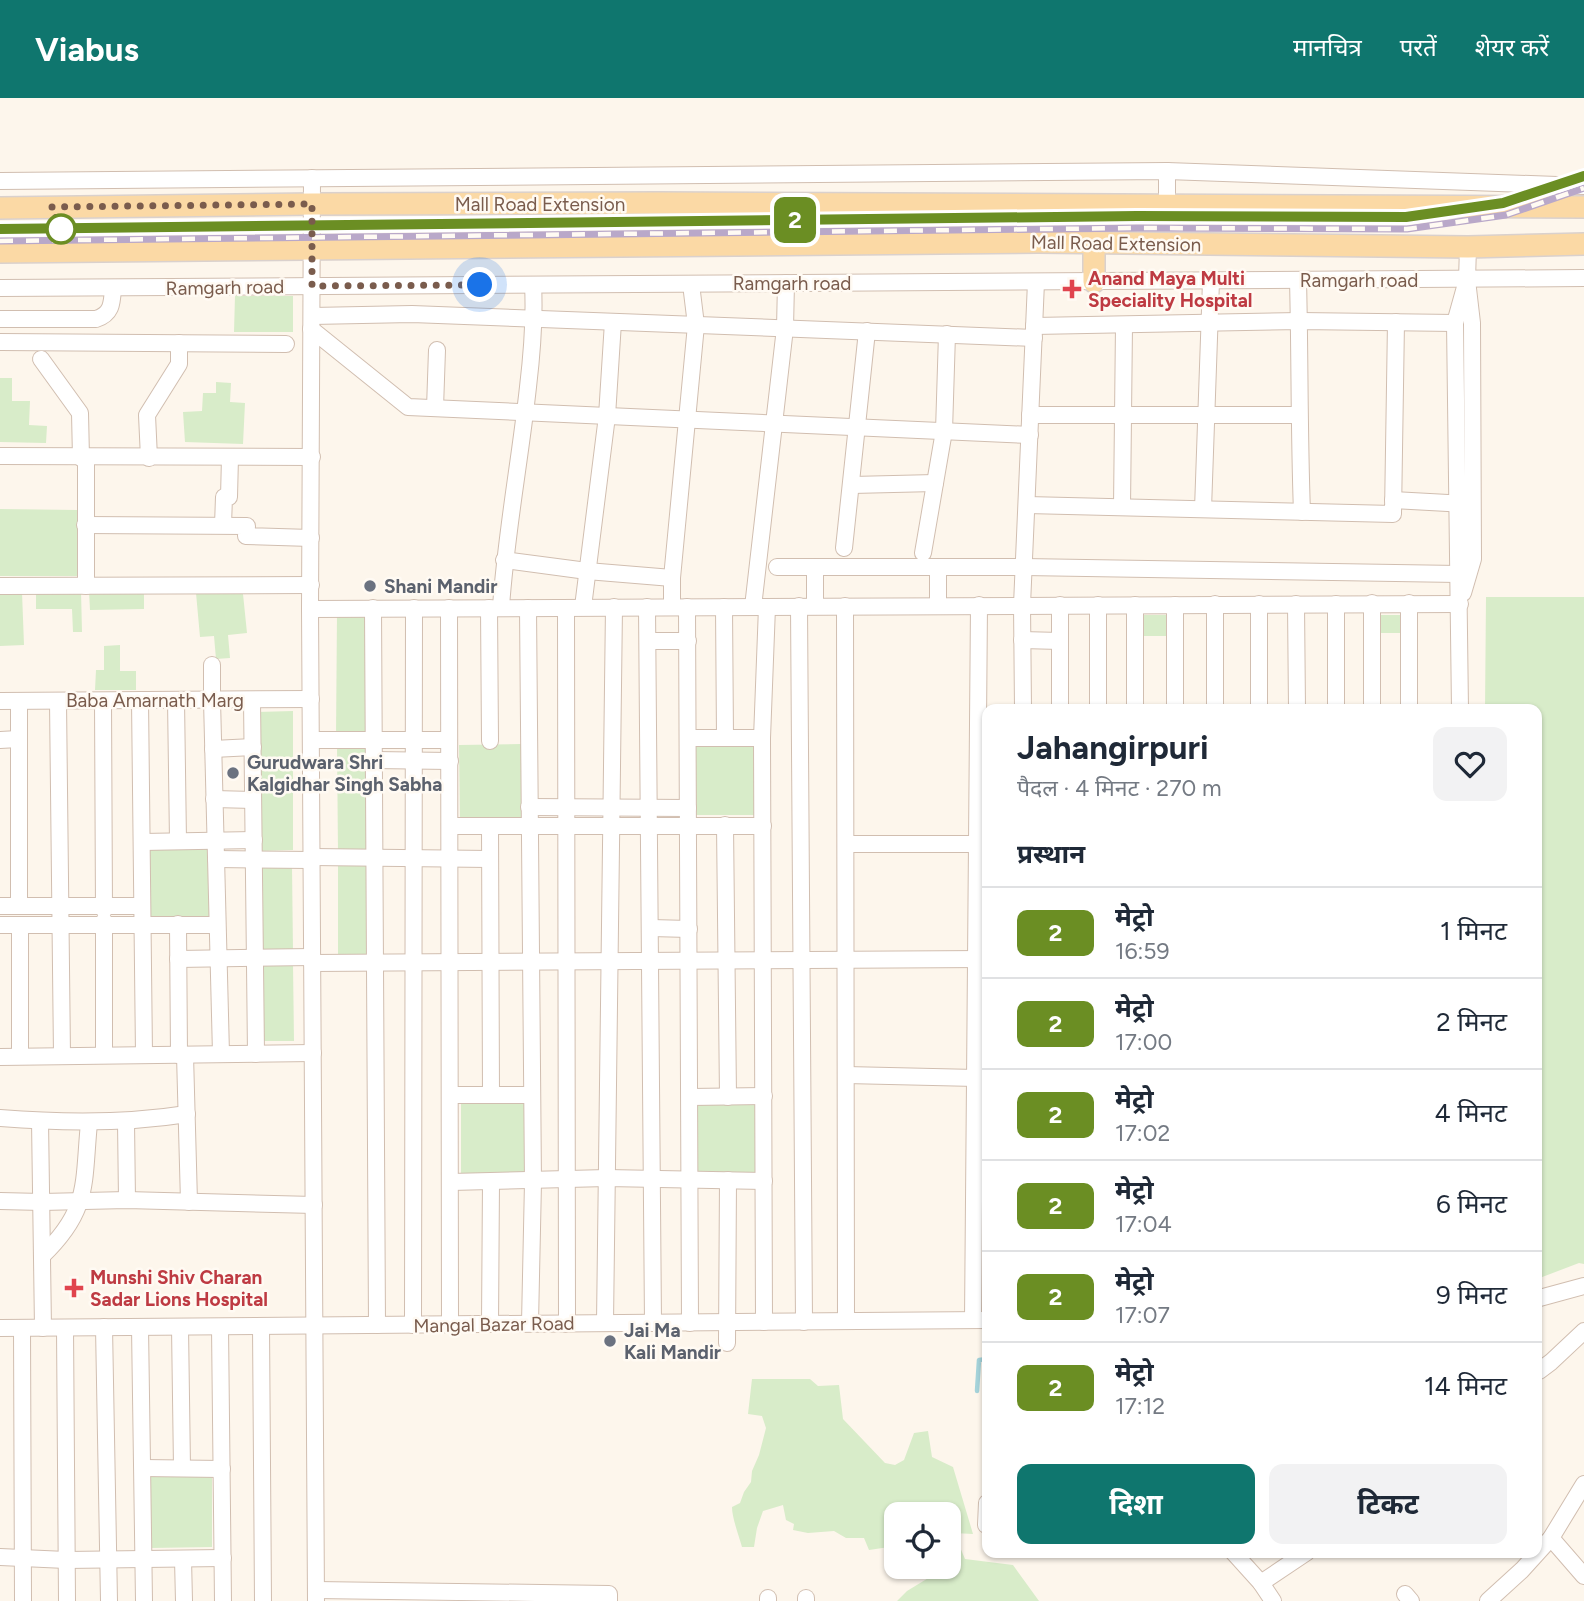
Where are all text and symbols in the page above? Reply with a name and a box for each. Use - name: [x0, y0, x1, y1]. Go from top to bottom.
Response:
- text: Viabus: [35, 30, 139, 69]
- text: मानचित्र: [1293, 33, 1362, 62]
- text: परतें: [1400, 33, 1437, 62]
- text: शेयर करें: [1475, 33, 1549, 62]
- street label: Mall Road Extension: [455, 193, 625, 216]
- line badge: 2: [772, 197, 818, 243]
- text: 2: [788, 205, 802, 234]
- unlabelled marker: [46, 214, 76, 244]
- street label: Mall Road Extension: [1031, 231, 1201, 256]
- your location: [462, 267, 497, 302]
- place label: Anand Maya Multi Speciality Hospital: [1088, 267, 1253, 312]
- street label: Ramgarh road: [1300, 269, 1418, 292]
- street label: Ramgarh road: [733, 272, 851, 295]
- street label: Ramgarh road: [166, 275, 284, 300]
- marker: Anand Maya Multi Speciality Hospital: [1062, 279, 1082, 299]
- place label: Shani Mandir: [384, 575, 497, 598]
- marker: Shani Mandir: [362, 578, 378, 594]
- street label: Baba Amarnath Marg: [66, 689, 244, 712]
- button: heart: [1433, 727, 1507, 801]
- text: Jahangirpuri: [1017, 728, 1209, 767]
- place label: Gurudwara Shri Kalgidhar Singh Sabha: [247, 751, 442, 796]
- marker: Gurudwara Shri Kalgidhar Singh Sabha: [225, 765, 241, 781]
- text: पैदल · 4 मिनट · 270 m: [1017, 774, 1222, 802]
- text: प्रस्थान: [1017, 838, 1085, 870]
- text: मेट्रो: [1115, 901, 1154, 933]
- text: 1 मिनट: [1440, 915, 1507, 947]
- text: 2: [1049, 918, 1062, 947]
- text: 16:59: [1115, 937, 1170, 965]
- text: मेट्रो: [1115, 992, 1154, 1024]
- text: 2 मिनट: [1436, 1006, 1507, 1038]
- text: 2: [1049, 1009, 1062, 1038]
- text: 17:00: [1115, 1028, 1172, 1056]
- text: मेट्रो: [1115, 1083, 1154, 1115]
- text: 4 मिनट: [1435, 1097, 1507, 1129]
- text: 2: [1049, 1100, 1062, 1129]
- text: 17:02: [1115, 1119, 1170, 1147]
- text: मेट्रो: [1115, 1174, 1154, 1206]
- text: 6 मिनट: [1436, 1188, 1507, 1220]
- text: 2: [1049, 1191, 1062, 1220]
- text: 17:04: [1115, 1210, 1172, 1238]
- text: मेट्रो: [1115, 1265, 1154, 1297]
- place label: Munshi Shiv Charan Sadar Lions Hospital: [90, 1266, 268, 1311]
- marker: Munshi Shiv Charan Sadar Lions Hospital: [64, 1278, 84, 1298]
- text: 9 मिनट: [1436, 1279, 1507, 1311]
- text: 2: [1049, 1282, 1062, 1311]
- text: 17:07: [1115, 1301, 1170, 1329]
- street label: Mangal Bazar Road: [413, 1312, 575, 1337]
- place label: Jai Ma Kali Mandir: [624, 1319, 721, 1364]
- marker: Jai Ma Kali Mandir: [602, 1333, 618, 1349]
- text: मेट्रो: [1115, 1356, 1154, 1388]
- text: 14 मिनट: [1424, 1370, 1507, 1402]
- text: 2: [1049, 1373, 1062, 1402]
- text: 17:12: [1115, 1392, 1165, 1420]
- button: दिशा: [1017, 1464, 1255, 1544]
- button: टिकट: [1269, 1464, 1507, 1544]
- map controls: [884, 1502, 961, 1579]
- button: locate: [884, 1502, 961, 1579]

